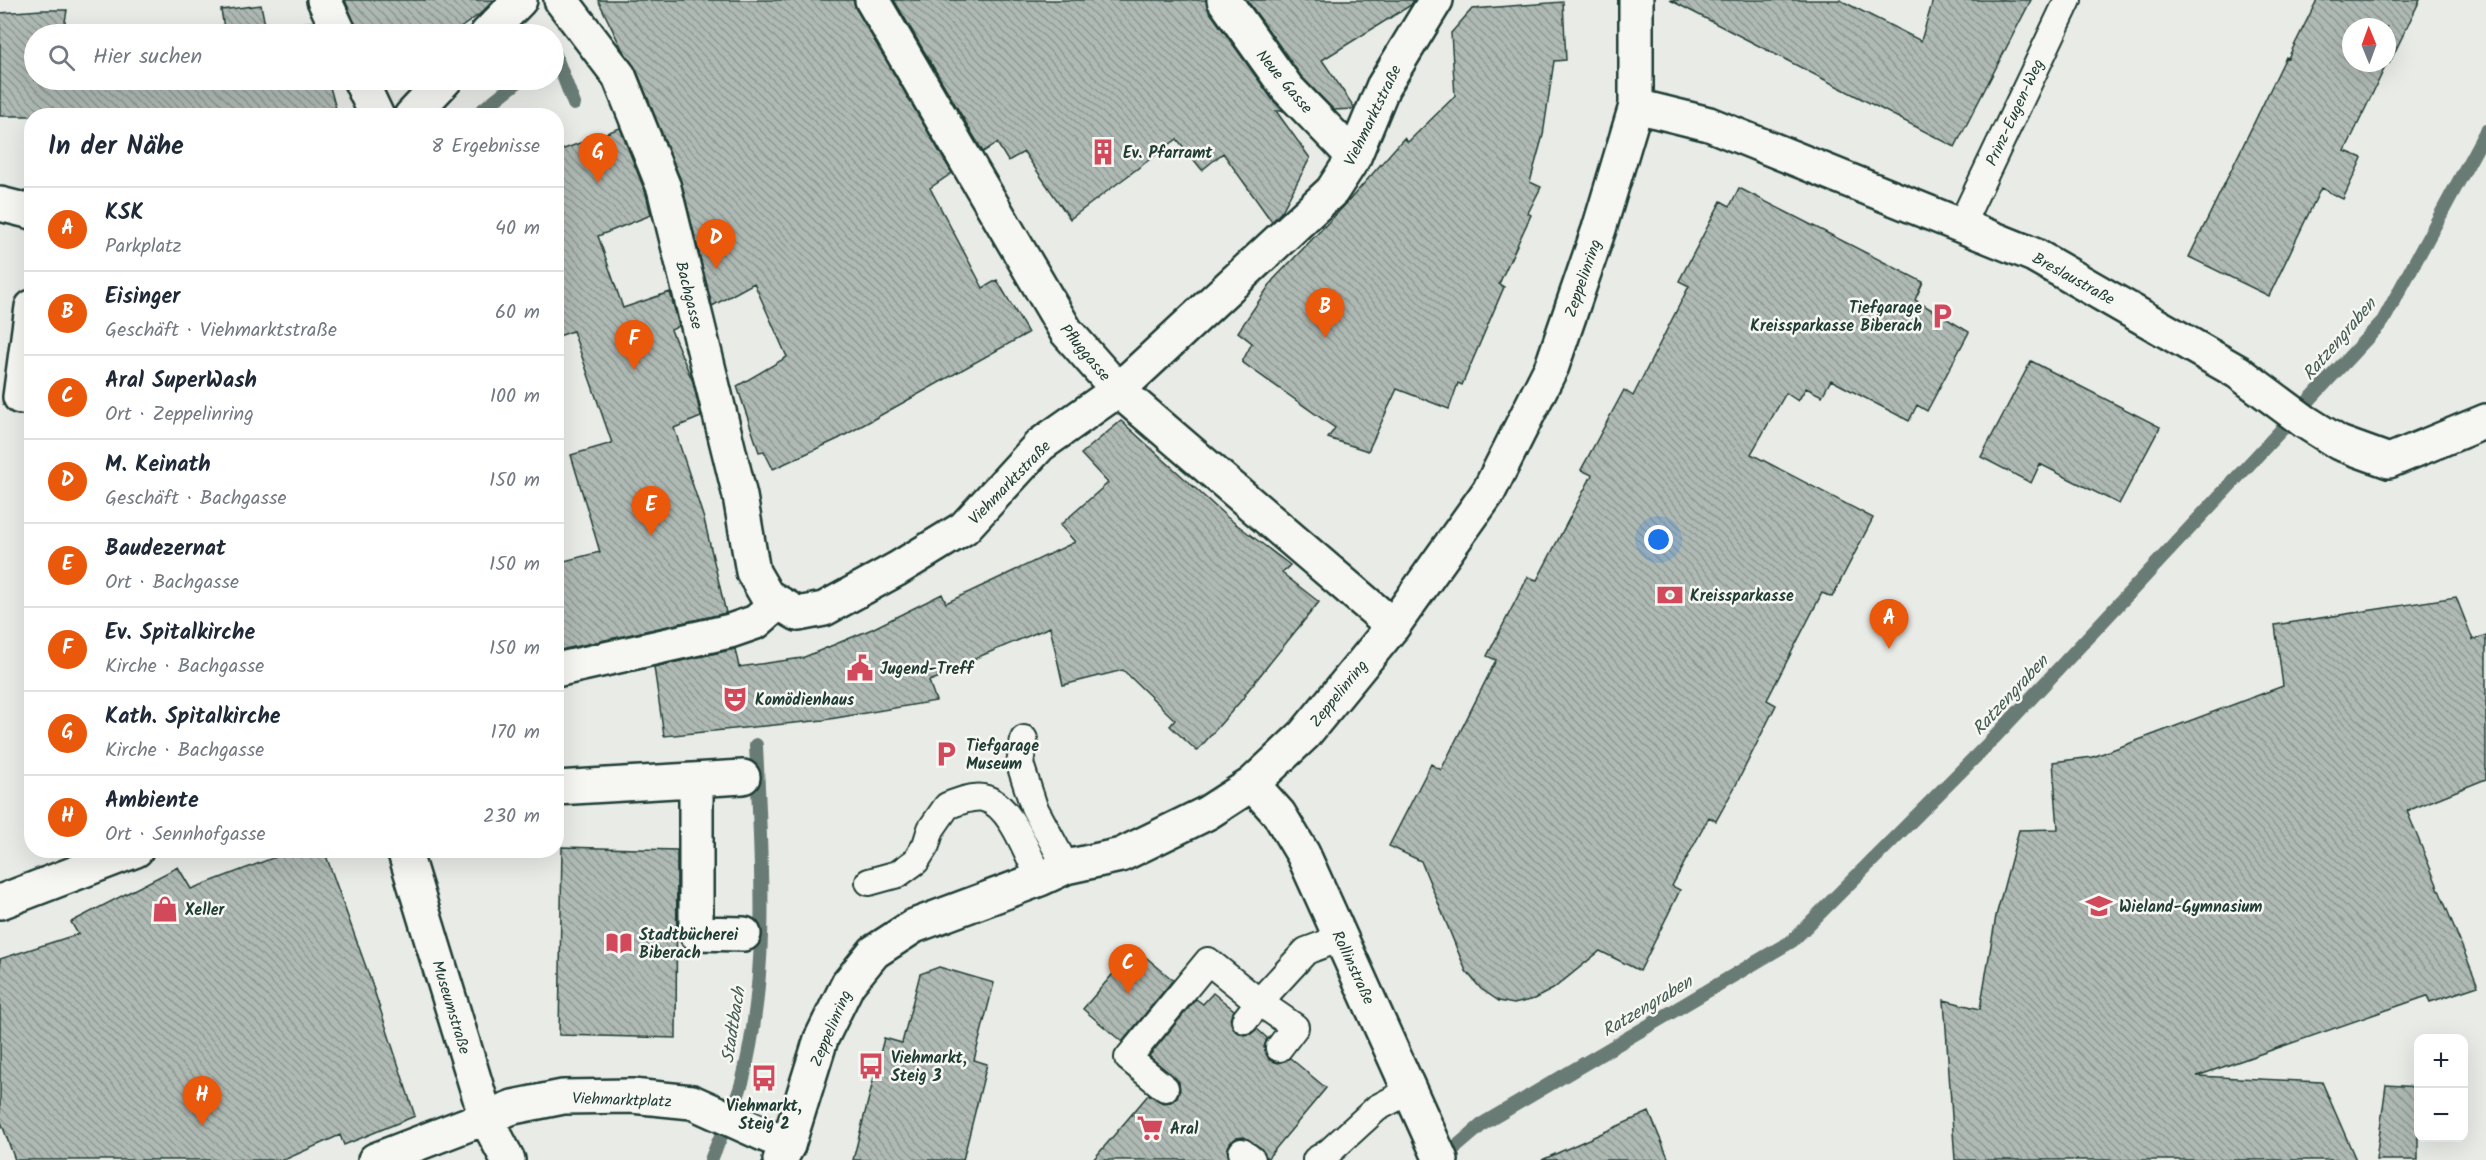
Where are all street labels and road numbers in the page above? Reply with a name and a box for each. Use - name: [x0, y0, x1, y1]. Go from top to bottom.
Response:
- street label: Neue Gasse: [1249, 44, 1318, 120]
- street label: Prinz-Eugen-Weg: [1980, 55, 2051, 170]
- street label: Viehmarktstraße: [1338, 61, 1409, 170]
- street label: Zeppelinring: [1558, 236, 1608, 321]
- street label: Breslaustraße: [2027, 246, 2119, 312]
- street label: Bachgasse: [668, 259, 709, 332]
- street label: Pfluggasse: [1053, 319, 1116, 387]
- street label: Viehmarktstraße: [963, 435, 1057, 531]
- street label: Zeppelinring: [1304, 655, 1374, 733]
- street label: Rollinstraße: [1325, 926, 1381, 1009]
- street label: Museumstraße: [424, 957, 477, 1058]
- street label: Zeppelinring: [804, 986, 859, 1071]
- street label: Viehmarktplatz: [572, 1086, 672, 1115]

